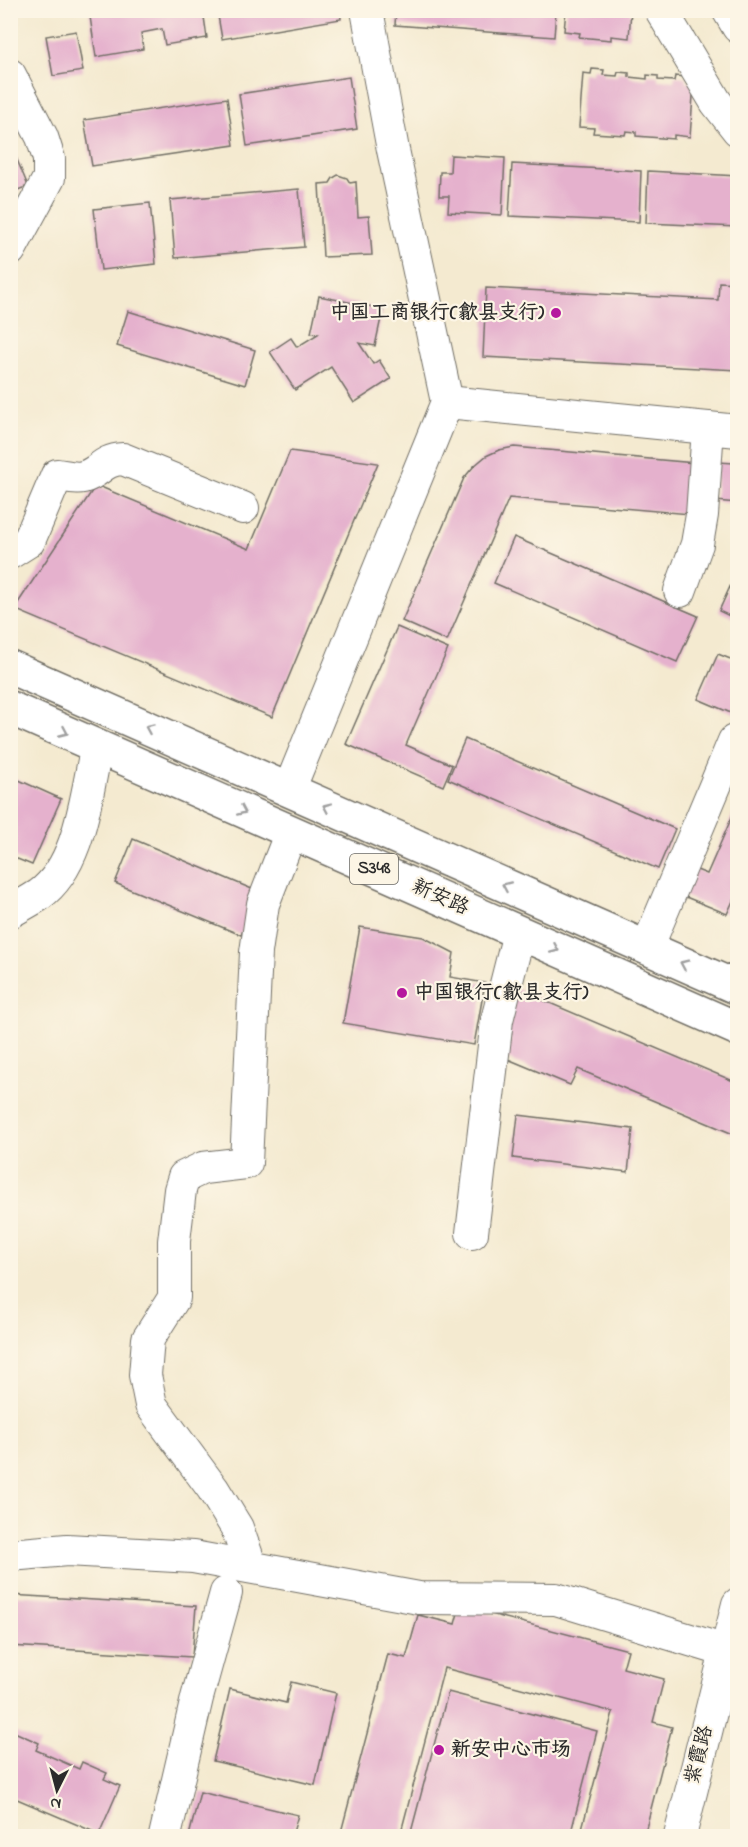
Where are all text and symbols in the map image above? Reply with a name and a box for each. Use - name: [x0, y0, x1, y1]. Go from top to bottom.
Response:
- place label: 中国工商银行(歙县支行): [330, 299, 544, 328]
- marker: 中国工商银行(歙县支行): [549, 306, 563, 320]
- one-way arrow: [144, 723, 155, 735]
- one-way arrow: [58, 724, 69, 736]
- one-way arrow: [323, 802, 334, 814]
- one-way arrow: [236, 803, 247, 815]
- road number: S348: [350, 854, 398, 884]
- street label: 新安路: [407, 873, 474, 924]
- one-way arrow: [501, 881, 512, 893]
- one-way arrow: [549, 941, 560, 953]
- one-way arrow: [679, 960, 690, 972]
- place label: 中国银行(歙县支行): [414, 979, 588, 1008]
- marker: 中国银行(歙县支行): [395, 986, 409, 1000]
- street label: 紫霞路: [679, 1721, 722, 1788]
- place label: 新安中心市场: [451, 1736, 571, 1765]
- marker: 新安中心市场: [432, 1743, 446, 1757]
- north arrow: [27, 1760, 87, 1820]
- text: N: [49, 1790, 62, 1815]

